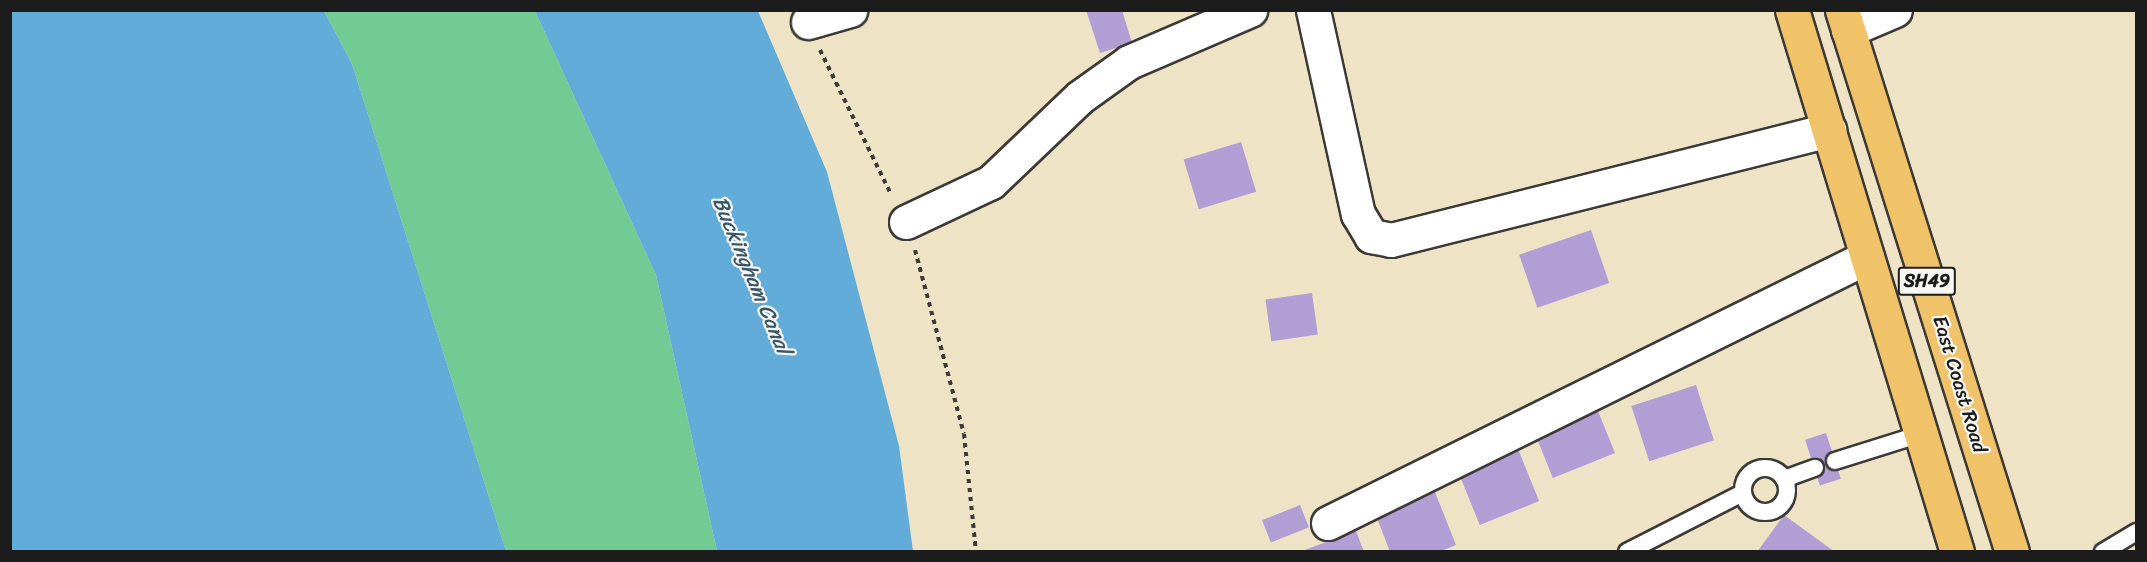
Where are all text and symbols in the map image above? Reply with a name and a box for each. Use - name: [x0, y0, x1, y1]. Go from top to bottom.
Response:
- water label: Buckingham Canal: [707, 192, 797, 358]
- road number: SH49: [1897, 266, 1957, 296]
- street label: East Coast Road: [1928, 312, 1992, 456]

